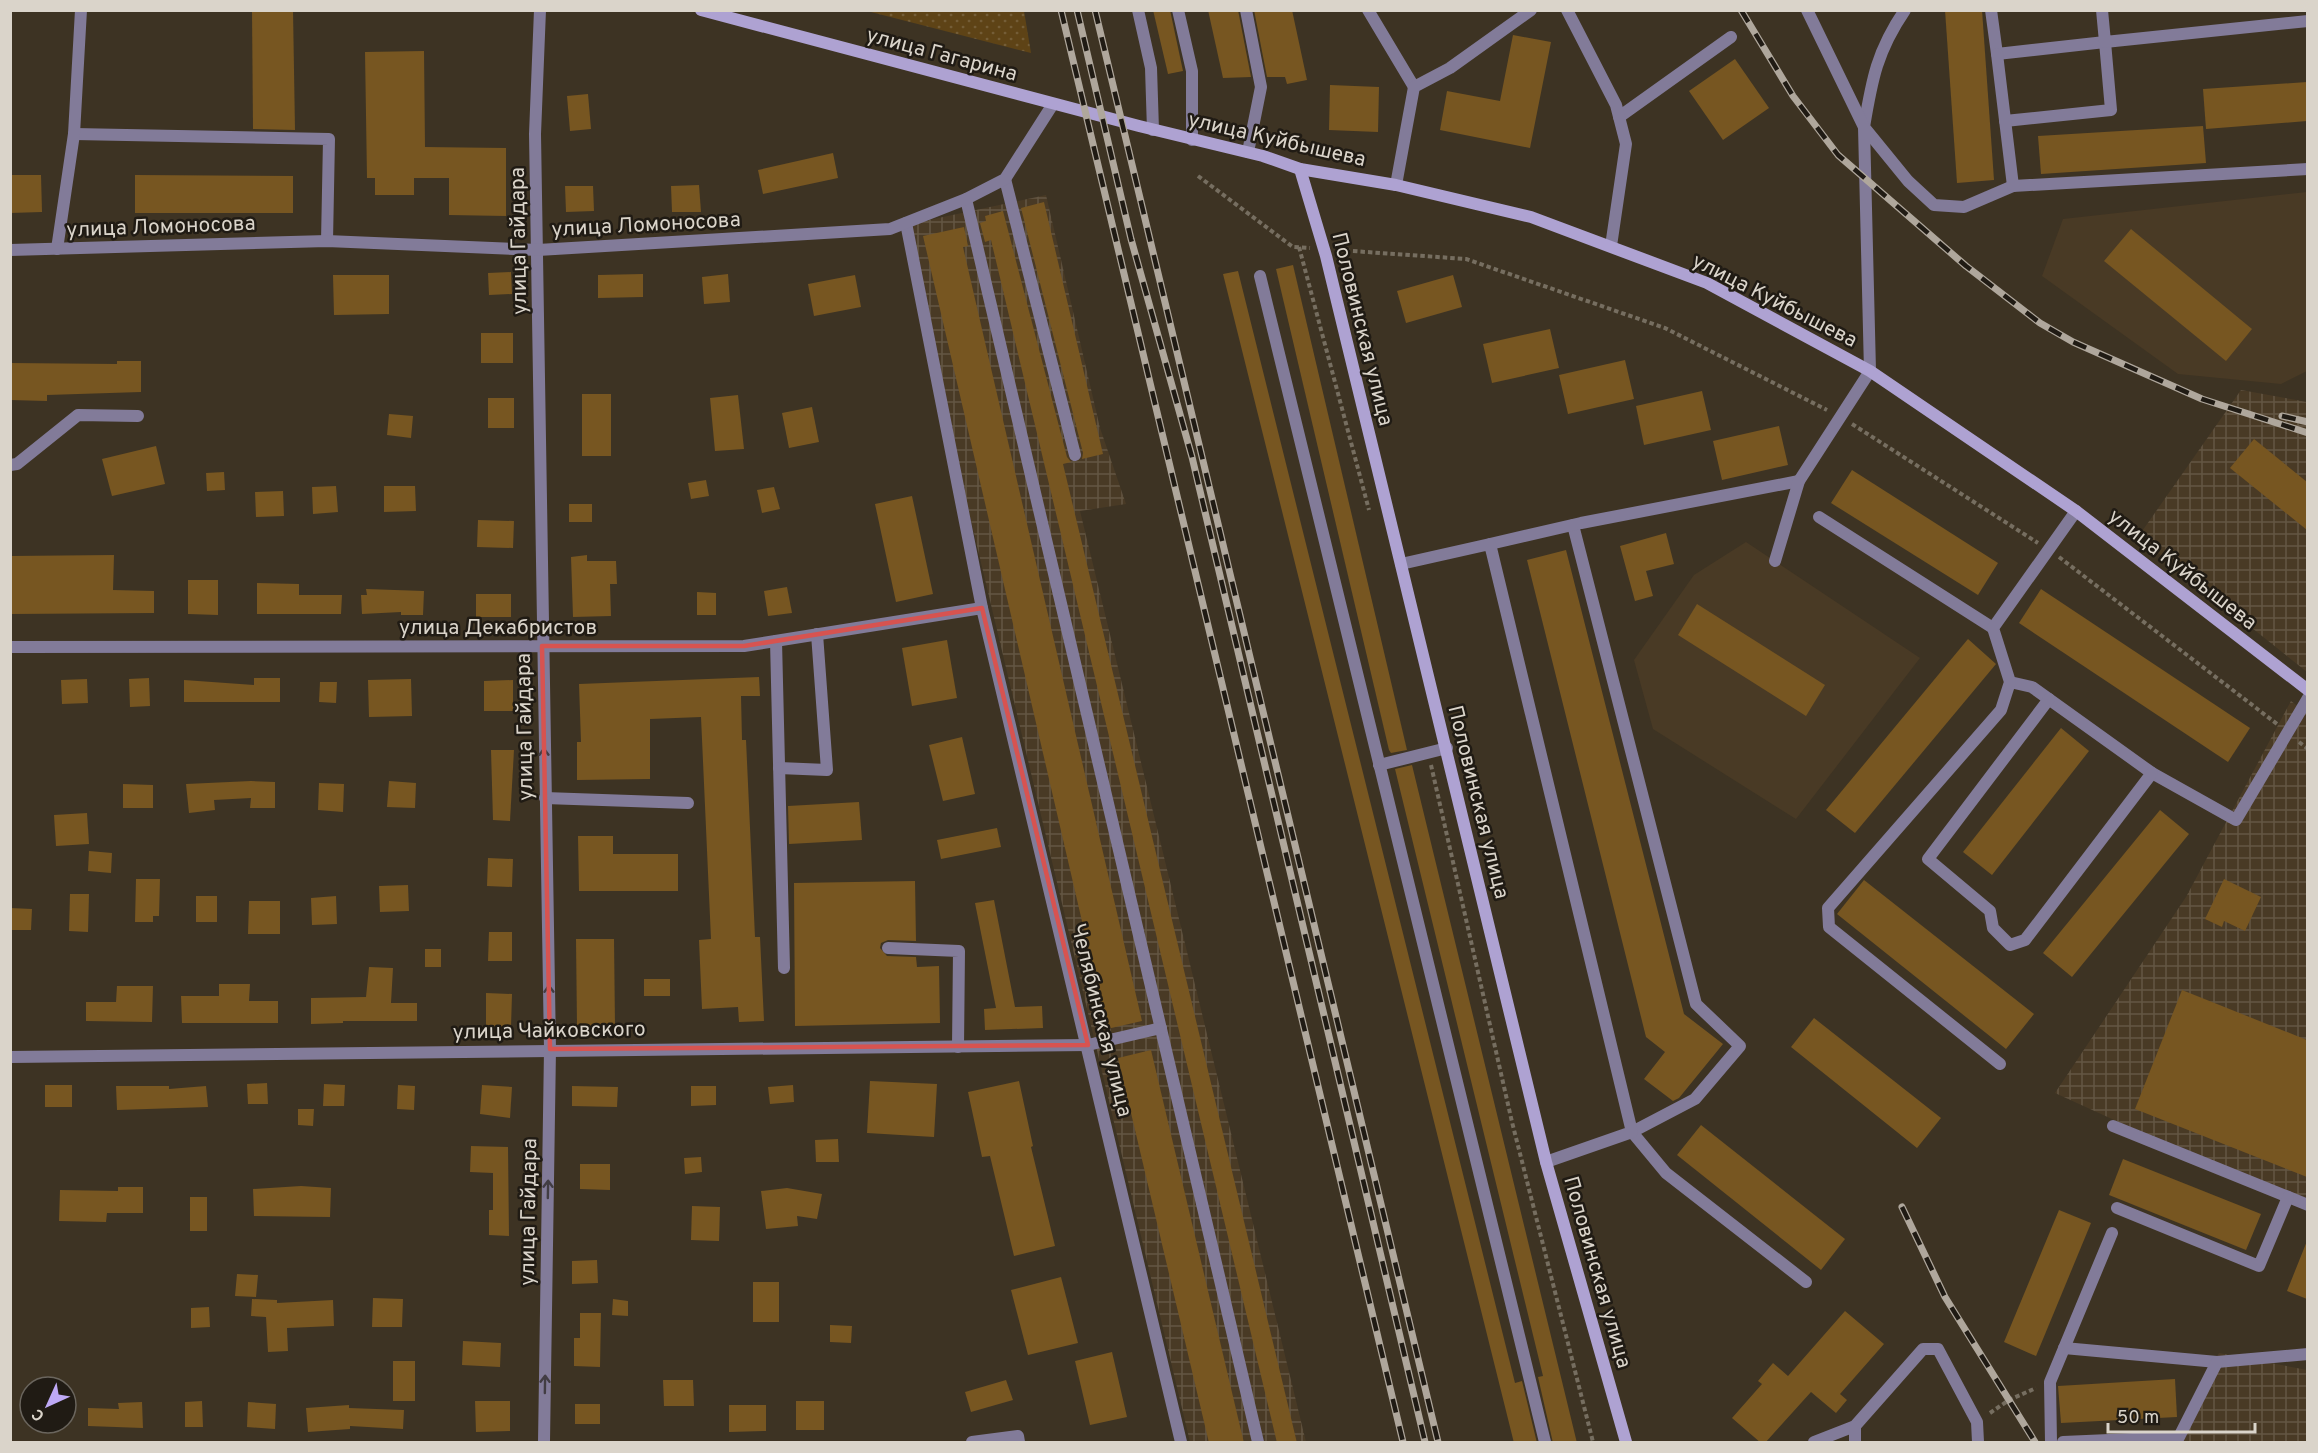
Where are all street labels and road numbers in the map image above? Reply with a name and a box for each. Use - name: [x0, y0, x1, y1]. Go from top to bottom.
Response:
- street label: улица Гагарина: [863, 22, 1020, 89]
- street label: улица Куйбышева: [1185, 107, 1368, 174]
- street label: улица Гайдара: [505, 167, 534, 315]
- street label: улица Ломоносова: [551, 207, 741, 244]
- street label: улица Ломоносова: [66, 211, 256, 244]
- street label: Половинская улица: [1324, 230, 1399, 429]
- street label: улица Куйбышева: [1687, 248, 1861, 355]
- street label: улица Куйбышева: [2102, 504, 2262, 637]
- street label: улица Декабристов: [399, 615, 597, 642]
- street label: улица Гайдара: [511, 653, 540, 801]
- street label: Половинская улица: [1440, 703, 1515, 902]
- street label: Челябинская улица: [1063, 921, 1138, 1120]
- street label: улица Чайковского: [452, 1016, 646, 1047]
- street label: улица Гайдара: [515, 1138, 544, 1286]
- street label: Половинская улица: [1556, 1173, 1637, 1372]

